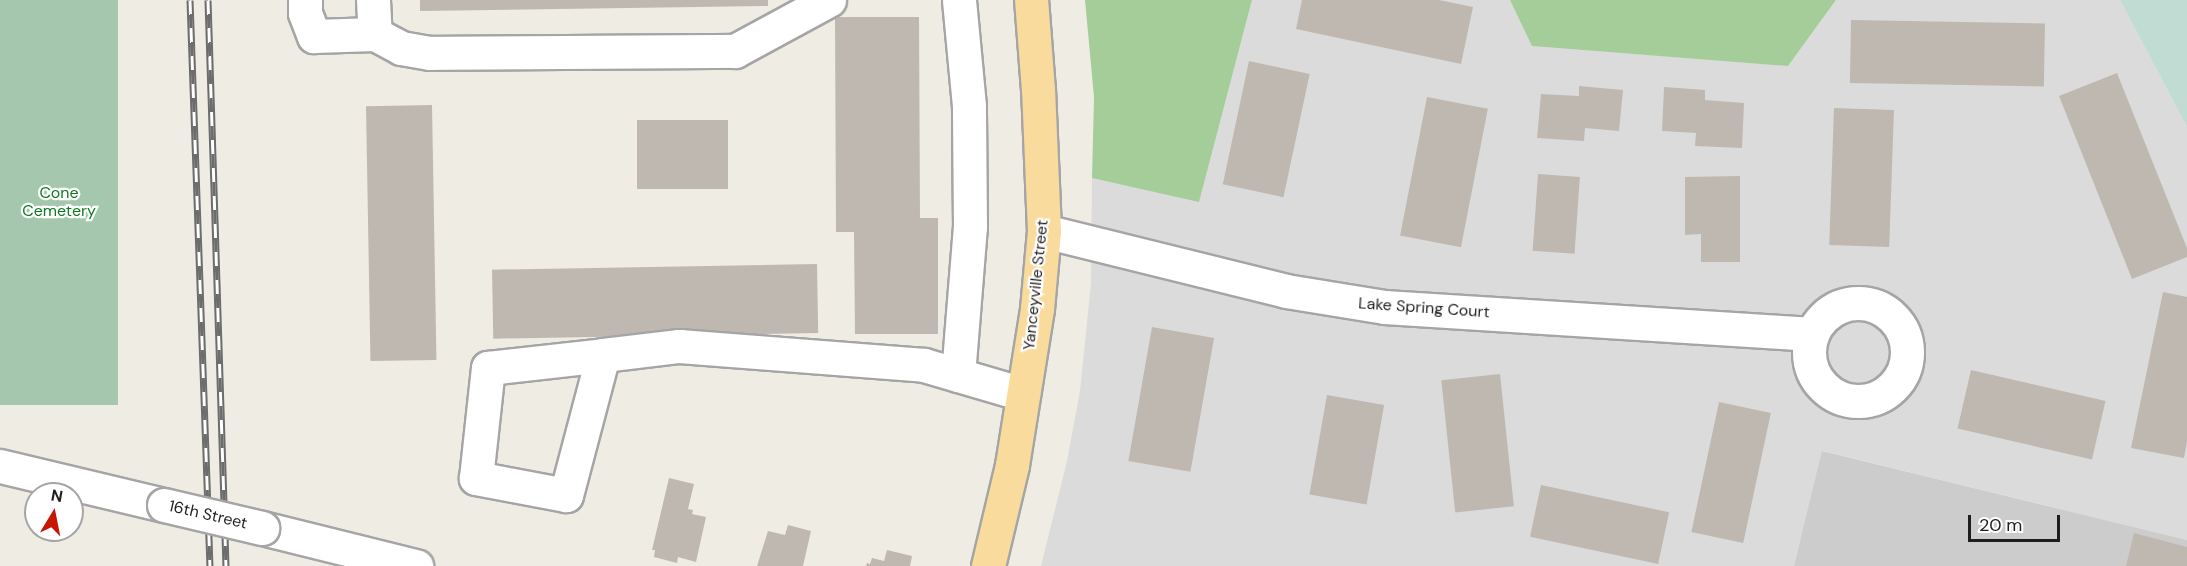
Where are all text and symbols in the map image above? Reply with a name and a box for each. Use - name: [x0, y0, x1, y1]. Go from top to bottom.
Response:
- park label: Cone Cemetery: [22, 183, 96, 221]
- street label: Yanceyville Street: [1020, 219, 1052, 351]
- street label: Lake Spring Court: [1358, 294, 1490, 322]
- north arrow: [24, 482, 84, 542]
- text: N: [49, 484, 64, 507]
- street label: 16th Street: [167, 497, 249, 533]
- scale bar: [1971, 503, 2062, 541]
- text: 20 m: [1979, 513, 2022, 537]

